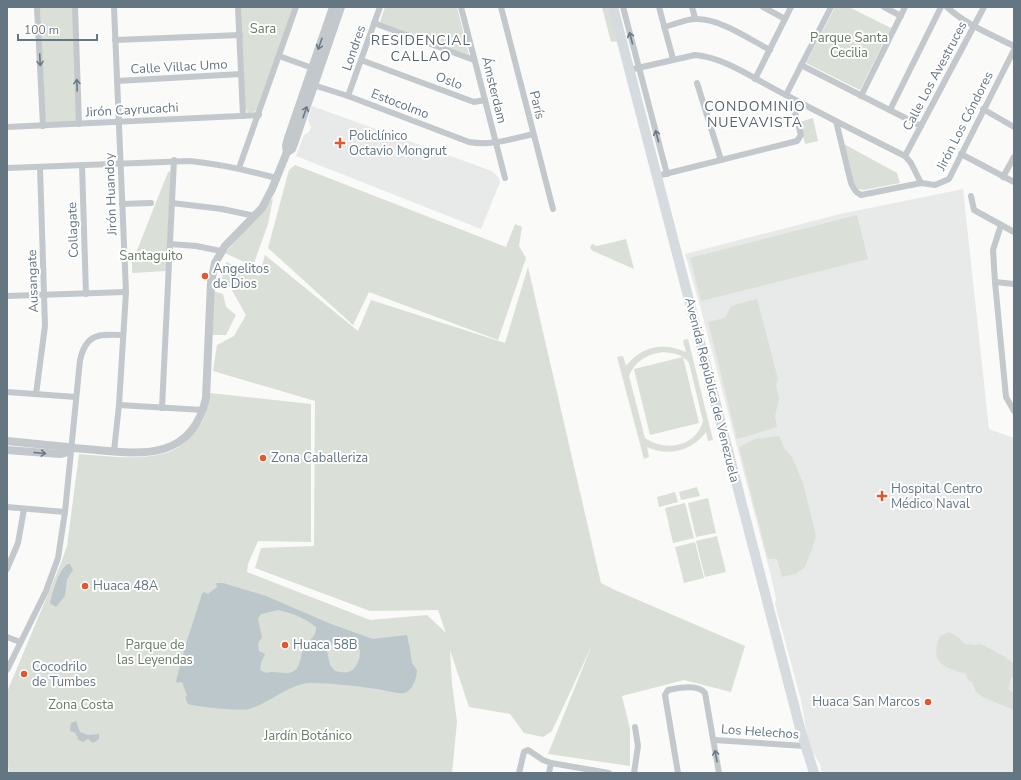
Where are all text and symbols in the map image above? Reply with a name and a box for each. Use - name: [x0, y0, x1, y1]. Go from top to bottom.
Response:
- scale bar: [18, 16, 97, 42]
- street label: Calle Los Avestruces: [899, 18, 971, 134]
- park label: Sara: [250, 20, 276, 38]
- text: 100 m: [24, 22, 59, 38]
- street label: Londres: [338, 23, 370, 73]
- park label: Parque Santa Cecilia: [810, 29, 888, 62]
- district label: RESIDENCIAL CALLAO: [371, 31, 471, 66]
- one-way arrow: [626, 31, 634, 44]
- one-way arrow: [316, 37, 324, 49]
- one-way arrow: [36, 53, 44, 66]
- street label: Ámsterdam: [477, 54, 512, 125]
- street label: Calle Villac Umo: [130, 55, 228, 79]
- street label: Oslo: [433, 68, 465, 94]
- street label: Jirón Los Cóndores: [932, 68, 998, 175]
- one-way arrow: [74, 79, 81, 92]
- street label: Estocolmo: [368, 85, 432, 123]
- street label: París: [525, 89, 549, 121]
- district label: CONDOMINIO NUEVAVISTA: [704, 97, 806, 132]
- street label: Jirón Cayrucachi: [84, 99, 179, 121]
- one-way arrow: [302, 106, 309, 119]
- place label: Policlínico Octavio Mongrut: [349, 127, 447, 160]
- one-way arrow: [652, 130, 660, 143]
- marker: Policlínico Octavio Mongrut: [334, 137, 346, 149]
- street label: Jirón Huandoy: [101, 152, 121, 237]
- street label: Collagate: [63, 202, 83, 258]
- park label: Santaguito: [119, 247, 183, 265]
- street label: Ausangate: [23, 249, 43, 313]
- place label: Angelitos de Dios: [213, 260, 269, 293]
- marker: Angelitos de Dios: [200, 271, 210, 281]
- street label: Avenida República de Venezuela: [680, 296, 744, 484]
- one-way arrow: [33, 449, 46, 456]
- place label: Zona Caballeriza: [271, 449, 368, 467]
- marker: Zona Caballeriza: [258, 453, 268, 463]
- place label: Hospital Centro Médico Naval: [891, 480, 983, 513]
- marker: Hospital Centro Médico Naval: [876, 490, 888, 502]
- place label: Huaca 48A: [93, 577, 159, 595]
- marker: Huaca 48A: [80, 581, 90, 591]
- park label: Parque de las Leyendas: [117, 636, 193, 669]
- place label: Huaca 58B: [293, 636, 358, 654]
- marker: Huaca 58B: [280, 640, 290, 650]
- place label: Cocodrilo de Tumbes: [32, 658, 96, 691]
- marker: Cocodrilo de Tumbes: [19, 669, 29, 679]
- place label: Huaca San Marcos: [812, 693, 920, 711]
- park label: Zona Costa: [48, 696, 114, 714]
- marker: Huaca San Marcos: [923, 697, 933, 707]
- street label: Los Helechos: [720, 720, 800, 744]
- park label: Jardín Botánico: [263, 727, 352, 745]
- one-way arrow: [712, 750, 720, 763]

